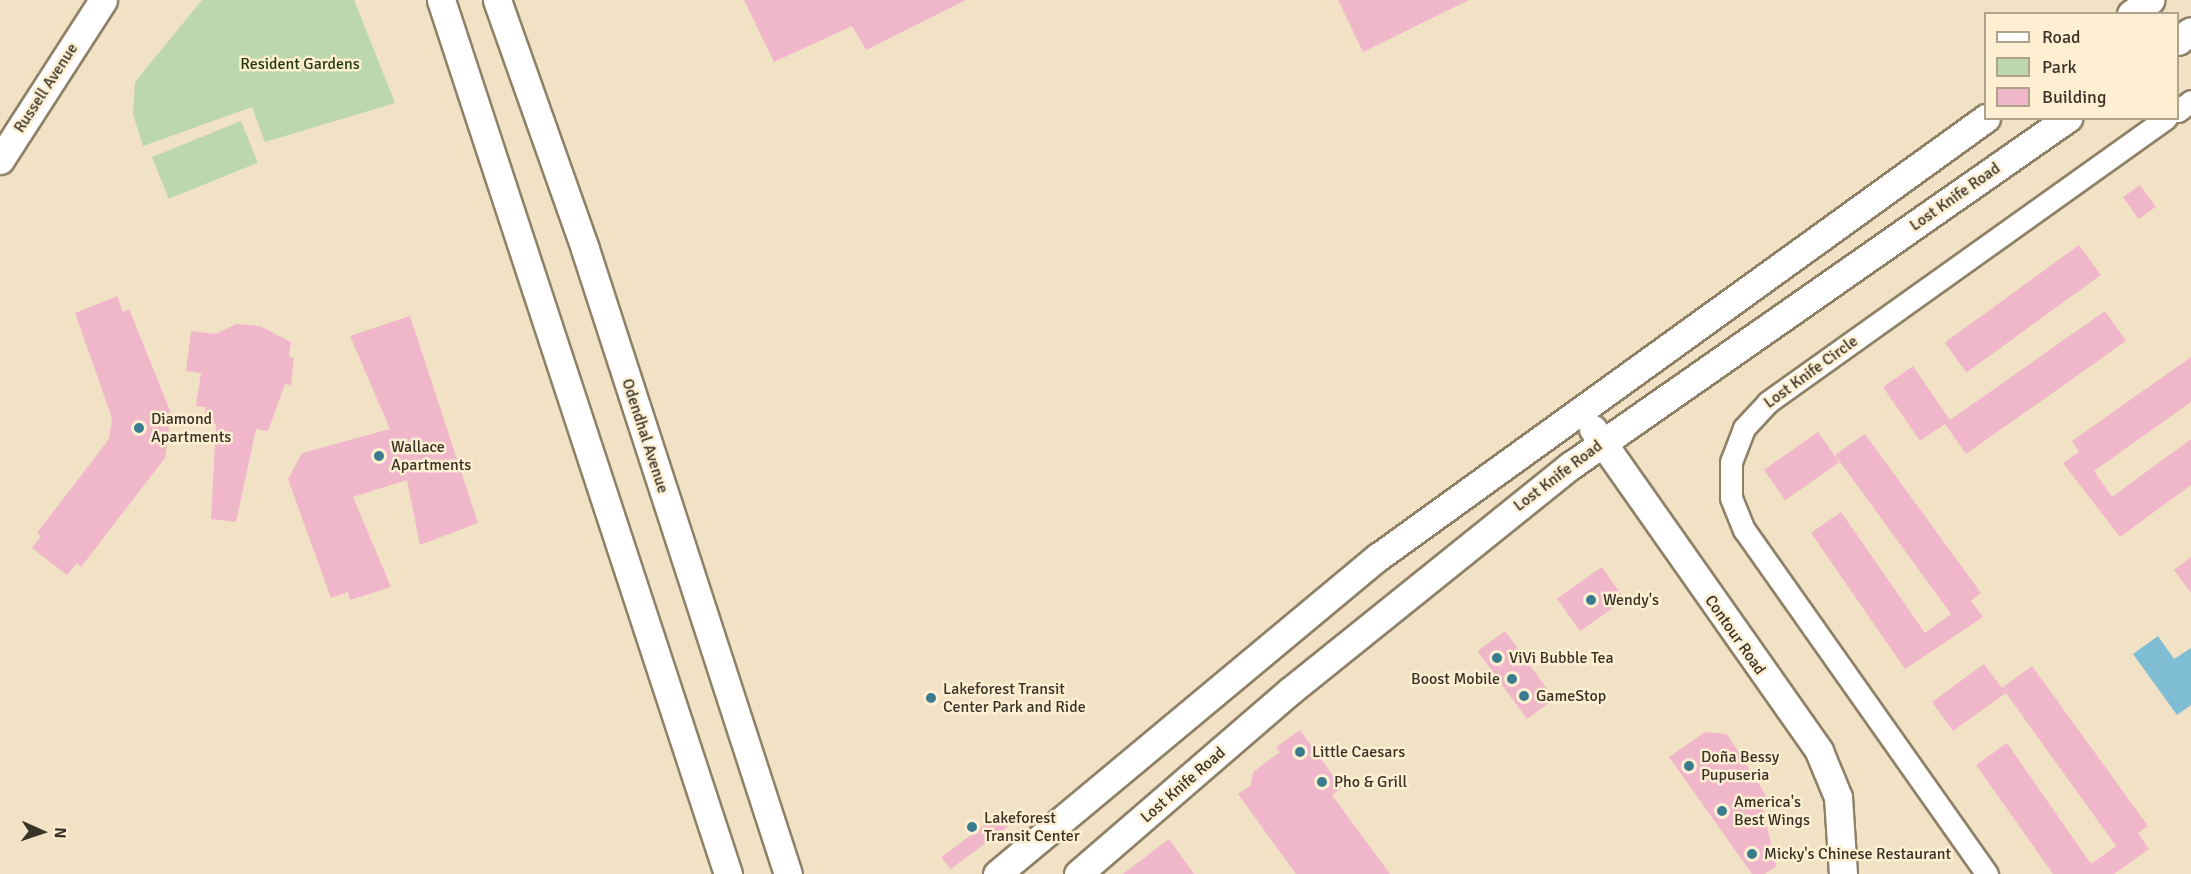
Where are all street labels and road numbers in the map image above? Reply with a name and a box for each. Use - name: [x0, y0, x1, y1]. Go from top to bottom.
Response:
- street label: Russell Avenue: [10, 40, 82, 136]
- street label: Lost Knife Road: [1906, 159, 2004, 235]
- street label: Lost Knife Circle: [1760, 332, 1862, 412]
- street label: Odendhal Avenue: [617, 376, 673, 496]
- street label: Lost Knife Road: [1510, 436, 1606, 516]
- street label: Contour Road: [1701, 591, 1769, 679]
- street label: Lost Knife Road: [1137, 743, 1229, 827]

